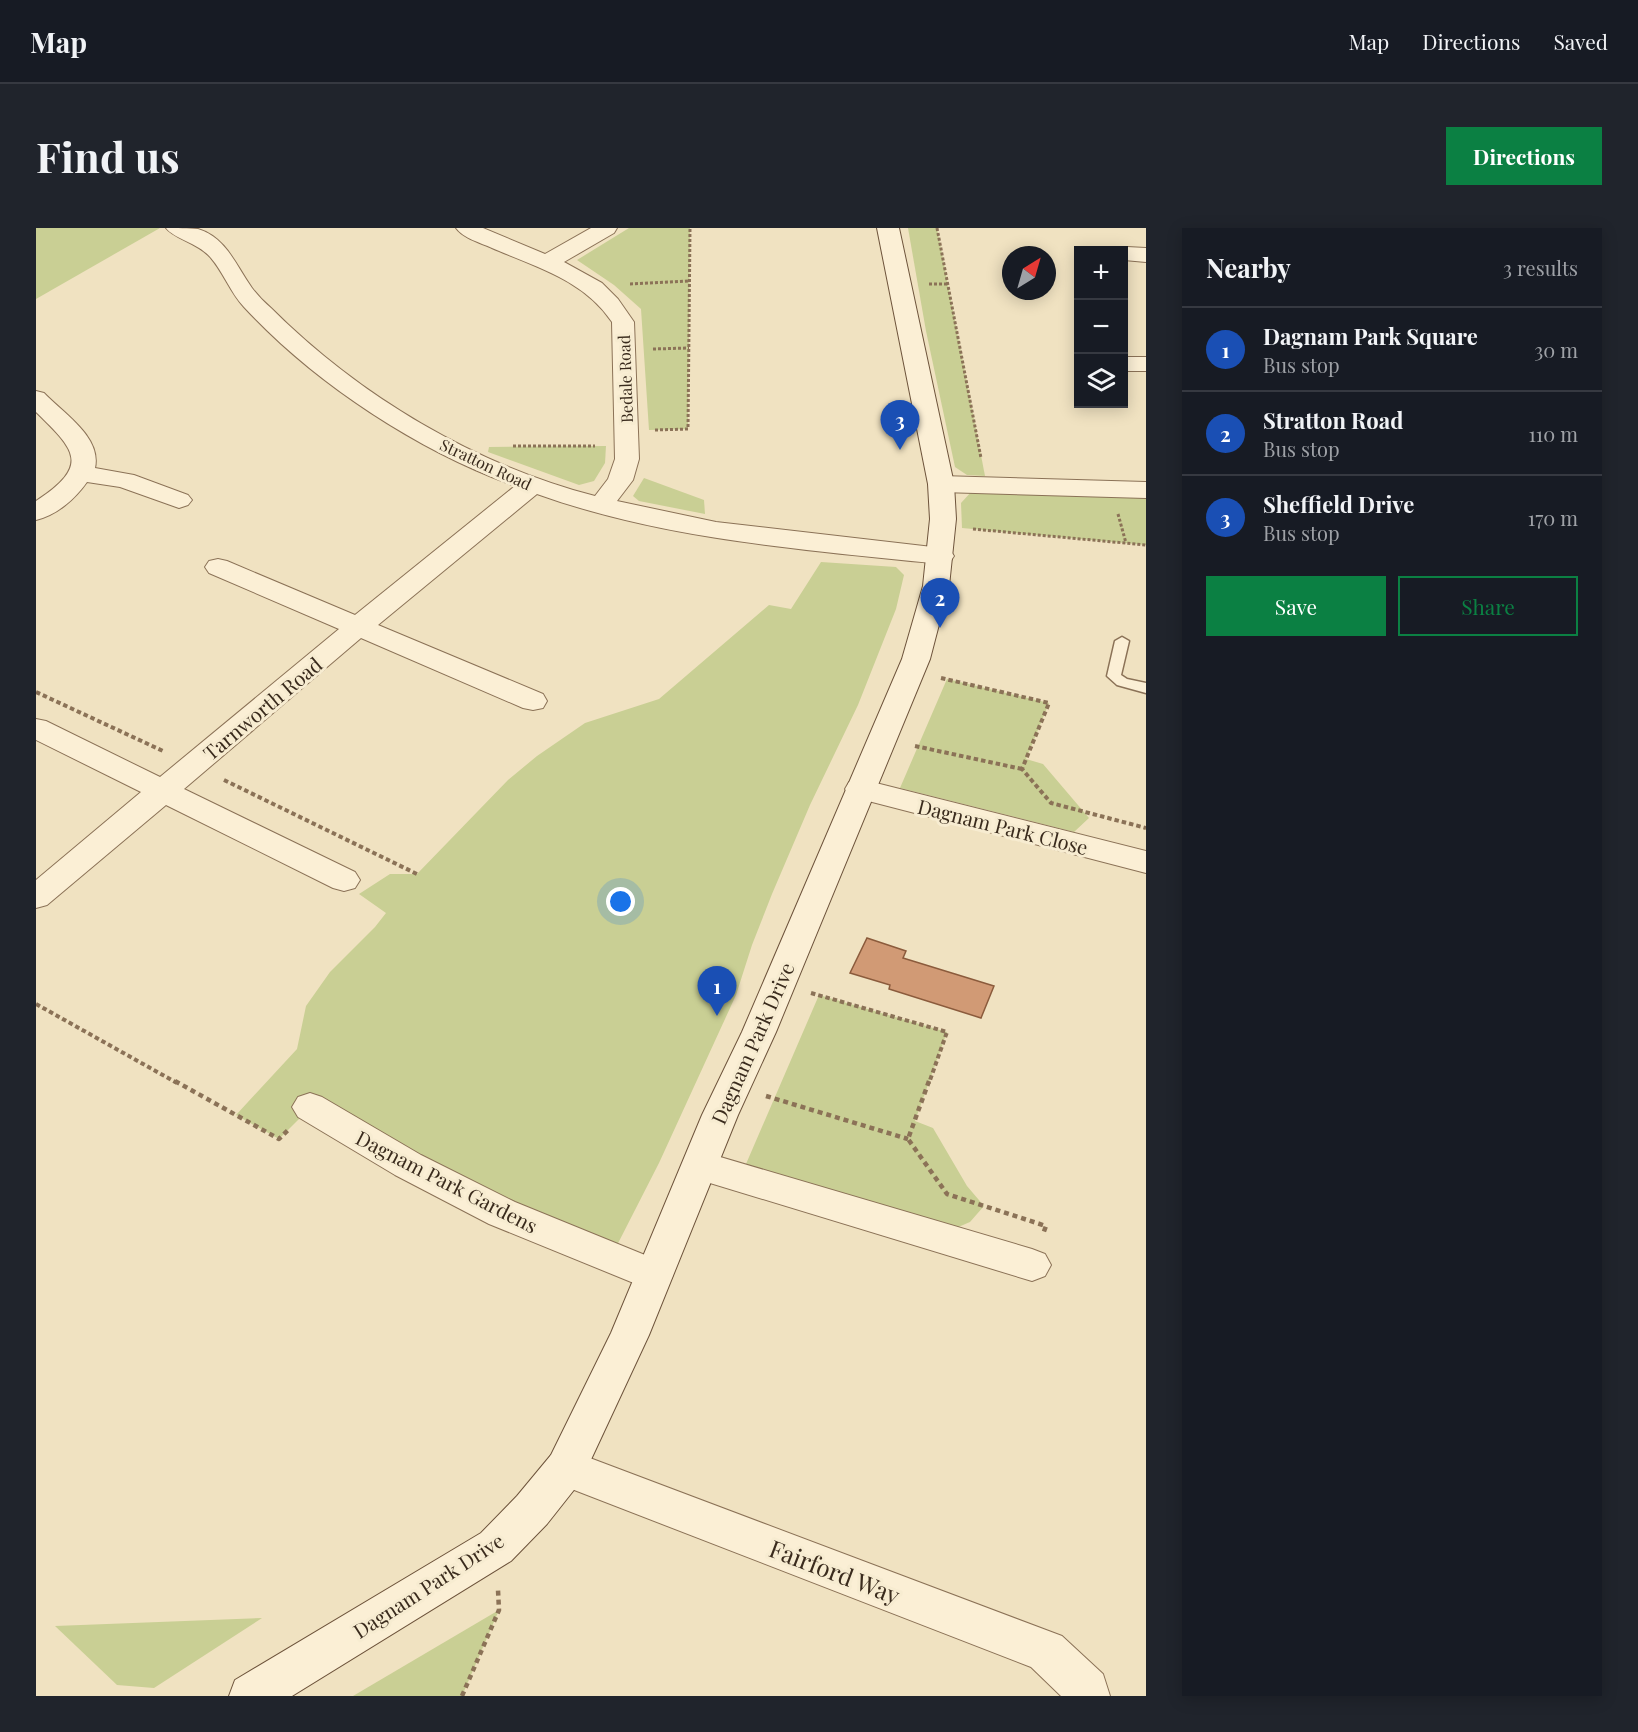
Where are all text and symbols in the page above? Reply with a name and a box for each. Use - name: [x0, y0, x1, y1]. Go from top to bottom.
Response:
- text: Map: [30, 23, 87, 60]
- text: Map: [1348, 27, 1389, 55]
- text: Directions: [1422, 27, 1520, 55]
- text: Saved: [1553, 27, 1608, 55]
- button: Directions: [1446, 127, 1602, 185]
- text: Find us: [36, 128, 180, 184]
- north arrow: [1002, 246, 1056, 300]
- map controls: [1074, 246, 1128, 408]
- button: +: [1074, 246, 1128, 300]
- text: Nearby: [1206, 250, 1291, 285]
- text: 3 results: [1503, 254, 1578, 281]
- button: −: [1074, 300, 1128, 354]
- text: Dagnam Park Square: [1263, 321, 1478, 351]
- street label: Bedale Road: [613, 335, 637, 423]
- text: 1: [1222, 336, 1229, 363]
- text: 30 m: [1534, 336, 1578, 363]
- text: Bus stop: [1263, 351, 1340, 378]
- button: layers: [1074, 354, 1128, 408]
- pin: 3: [880, 400, 920, 450]
- text: Stratton Road: [1263, 405, 1403, 435]
- text: 2: [1220, 420, 1231, 447]
- text: 110 m: [1528, 420, 1578, 447]
- street label: Stratton Road: [437, 434, 535, 494]
- text: Bus stop: [1263, 435, 1340, 462]
- text: Sheffield Drive: [1263, 489, 1414, 519]
- text: 3: [1221, 504, 1230, 531]
- text: 170 m: [1528, 504, 1578, 531]
- text: Bus stop: [1263, 519, 1340, 546]
- button: Save: [1206, 576, 1386, 636]
- button: Share: [1398, 576, 1578, 636]
- pin: 2: [920, 578, 960, 628]
- street label: Tarnworth Road: [197, 650, 327, 766]
- street label: Dagnam Park Close: [915, 792, 1091, 860]
- your location: [606, 887, 635, 916]
- street label: Dagnam Park Drive: [704, 958, 800, 1128]
- pin: 1: [698, 966, 736, 1016]
- street label: Dagnam Park Gardens: [352, 1123, 542, 1239]
- street label: Dagnam Park Drive: [348, 1526, 508, 1644]
- street label: Fairford Way: [765, 1531, 905, 1611]

